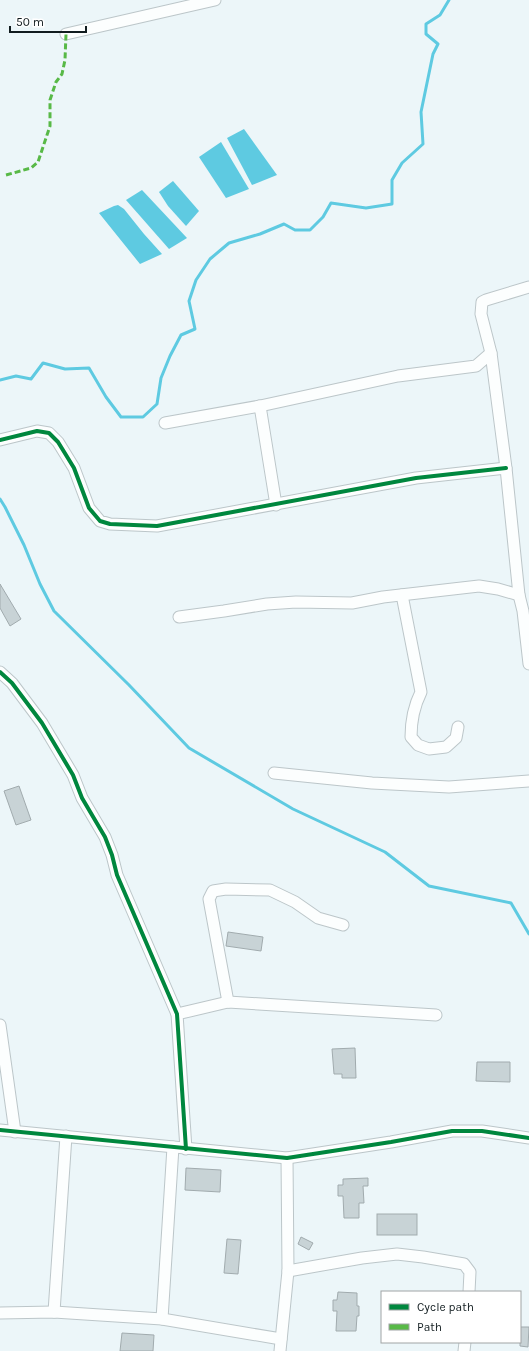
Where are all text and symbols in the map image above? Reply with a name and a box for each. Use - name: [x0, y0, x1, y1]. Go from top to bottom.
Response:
- scale bar: [10, 8, 86, 34]
- text: 50 m: [16, 15, 44, 29]
- legend: [381, 1291, 521, 1343]
- text: Cycle path: [417, 1300, 474, 1314]
- text: Path: [417, 1320, 442, 1334]

